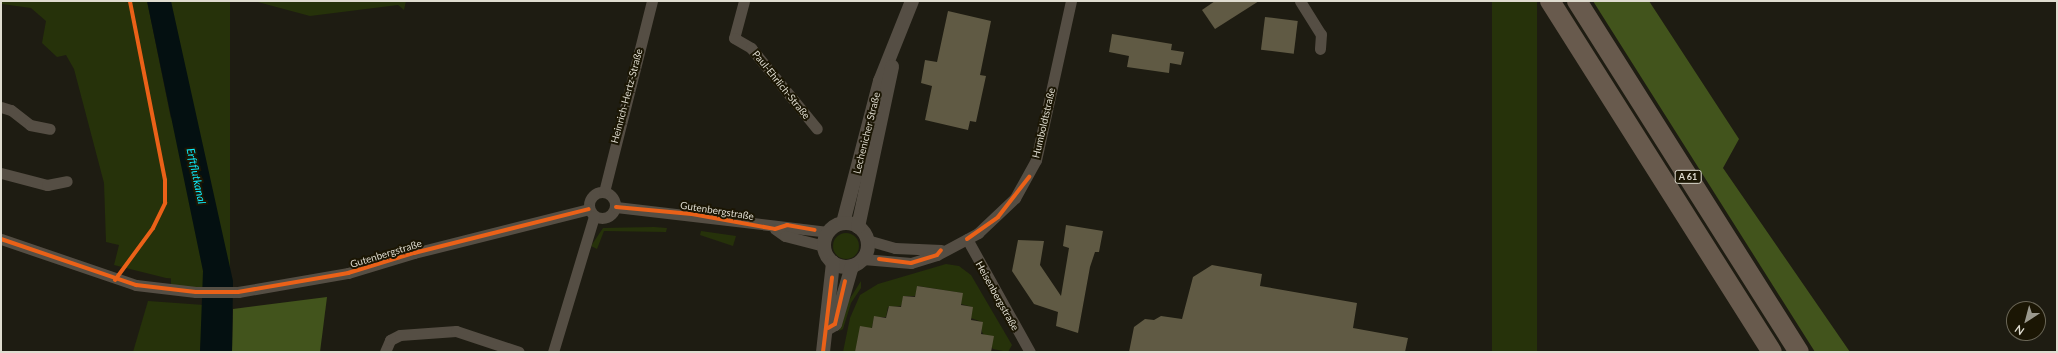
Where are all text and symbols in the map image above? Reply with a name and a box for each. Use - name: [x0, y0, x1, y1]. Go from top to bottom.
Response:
- street label: Heinrich-Hertz-Straße: [609, 47, 645, 145]
- street label: Paul-Ehrlich-Straße: [750, 48, 812, 122]
- street label: Humboldtstraße: [1030, 87, 1058, 159]
- street label: Lechenicher Straße: [851, 91, 883, 175]
- water label: Erftflutkanal: [184, 147, 208, 205]
- road number: A 61: [1674, 170, 1702, 184]
- street label: Gutenbergstraße: [679, 199, 755, 223]
- street label: Gutenbergstraße: [349, 237, 423, 271]
- street label: Heisenbergstraße: [973, 259, 1021, 333]
- north arrow: [2006, 301, 2046, 341]
- text: N: [2012, 323, 2026, 338]

